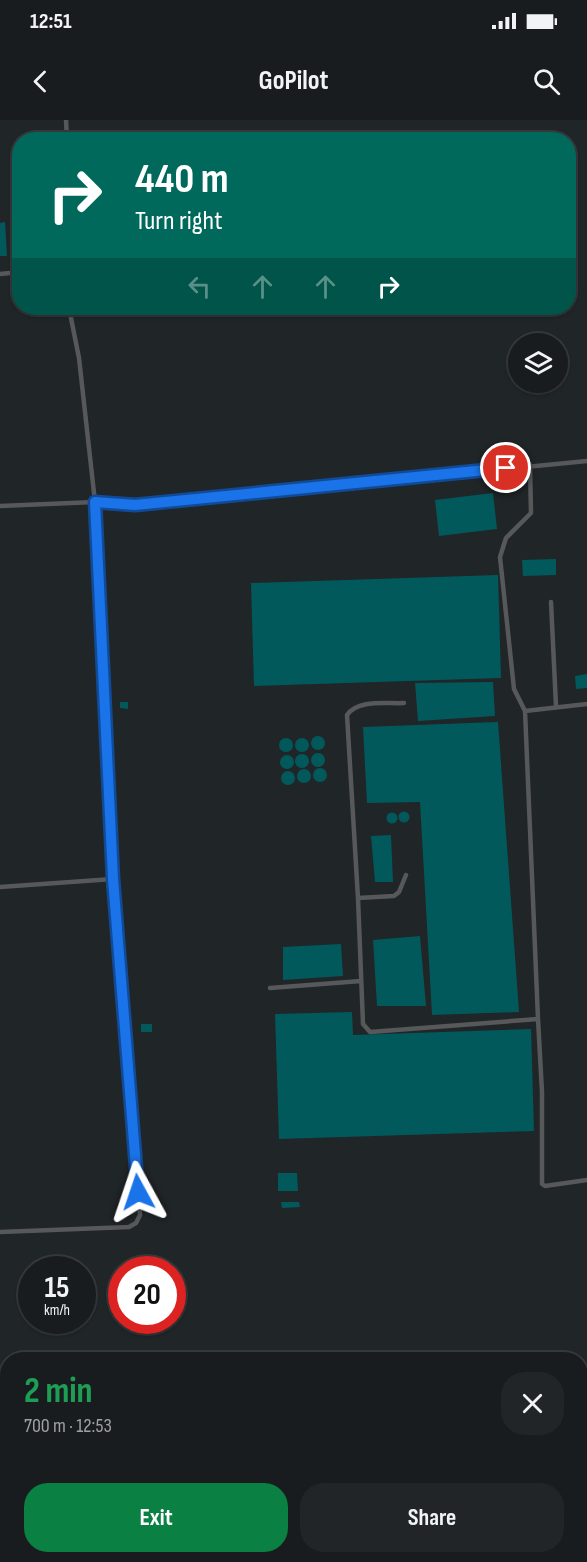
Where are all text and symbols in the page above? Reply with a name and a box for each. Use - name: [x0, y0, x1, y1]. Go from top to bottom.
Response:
- text: 12:51: [30, 8, 72, 35]
- icon: back: [24, 65, 57, 98]
- text: GoPilot: [259, 65, 328, 97]
- icon: search: [530, 65, 563, 98]
- text: 440 m: [135, 154, 229, 205]
- icon: right: [36, 156, 114, 234]
- text: Turn right: [135, 205, 222, 237]
- icon: left: [183, 270, 216, 303]
- icon: ahead: [246, 270, 279, 303]
- icon: ahead: [309, 270, 342, 303]
- icon: right: [372, 270, 405, 303]
- map controls: [508, 333, 568, 393]
- button: layers: [508, 333, 568, 393]
- pin: [480, 442, 531, 493]
- icon: arrive: [489, 451, 522, 484]
- position arrow: [106, 1160, 170, 1224]
- speed limit sign: 20: [108, 1256, 186, 1334]
- text: 15: [45, 1270, 70, 1306]
- text: km/h: [44, 1301, 70, 1320]
- text: 2 min: [24, 1370, 93, 1413]
- button: close: [501, 1372, 564, 1435]
- text: 700 m · 12:53: [24, 1414, 112, 1438]
- button: Exit: [24, 1483, 288, 1552]
- button: Share: [300, 1483, 564, 1552]

